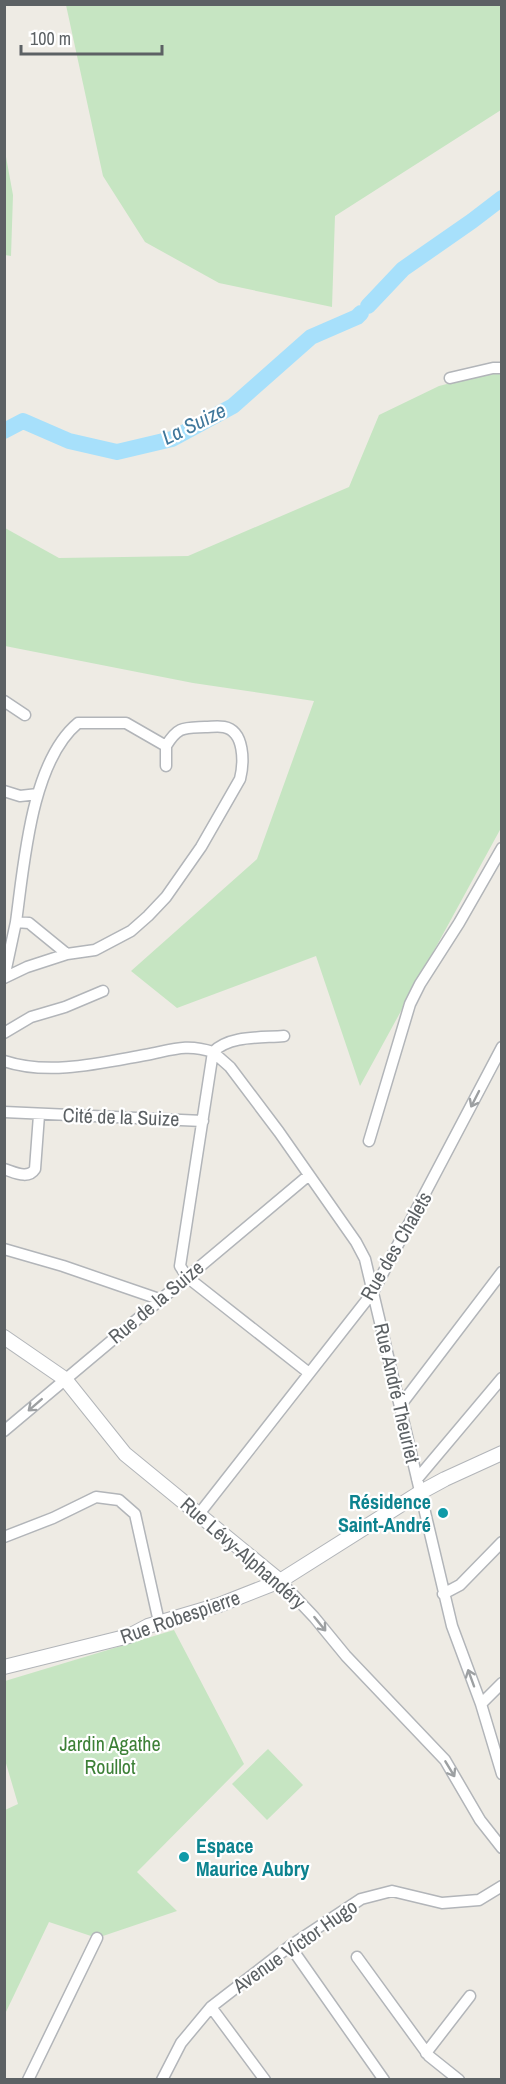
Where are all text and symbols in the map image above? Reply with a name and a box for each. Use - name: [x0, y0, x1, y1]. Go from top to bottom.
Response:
- scale bar: [21, 18, 162, 56]
- text: 100 m: [30, 26, 71, 51]
- water label: La Suize: [157, 396, 231, 451]
- one-way arrow: [469, 1090, 480, 1108]
- street label: Cité de la Suize: [62, 1101, 180, 1132]
- street label: Rue des Chalets: [354, 1186, 438, 1305]
- street label: Rue de la Suize: [102, 1254, 209, 1349]
- street label: Rue André Theuriet: [368, 1320, 427, 1466]
- one-way arrow: [28, 1398, 43, 1412]
- place label: Résidence Saint-André: [338, 1488, 431, 1538]
- street label: Rue Lévy-Alphandéry: [175, 1491, 312, 1615]
- marker: Résidence Saint-André: [436, 1506, 450, 1520]
- street label: Rue Robespierre: [116, 1583, 243, 1650]
- one-way arrow: [313, 1615, 326, 1631]
- one-way arrow: [464, 1669, 475, 1688]
- park label: Jardin Agathe Roullot: [59, 1730, 161, 1780]
- one-way arrow: [444, 1760, 456, 1777]
- place label: Espace Maurice Aubry: [196, 1832, 310, 1882]
- marker: Espace Maurice Aubry: [177, 1850, 191, 1864]
- street label: Avenue Victor Hugo: [226, 1893, 362, 1999]

